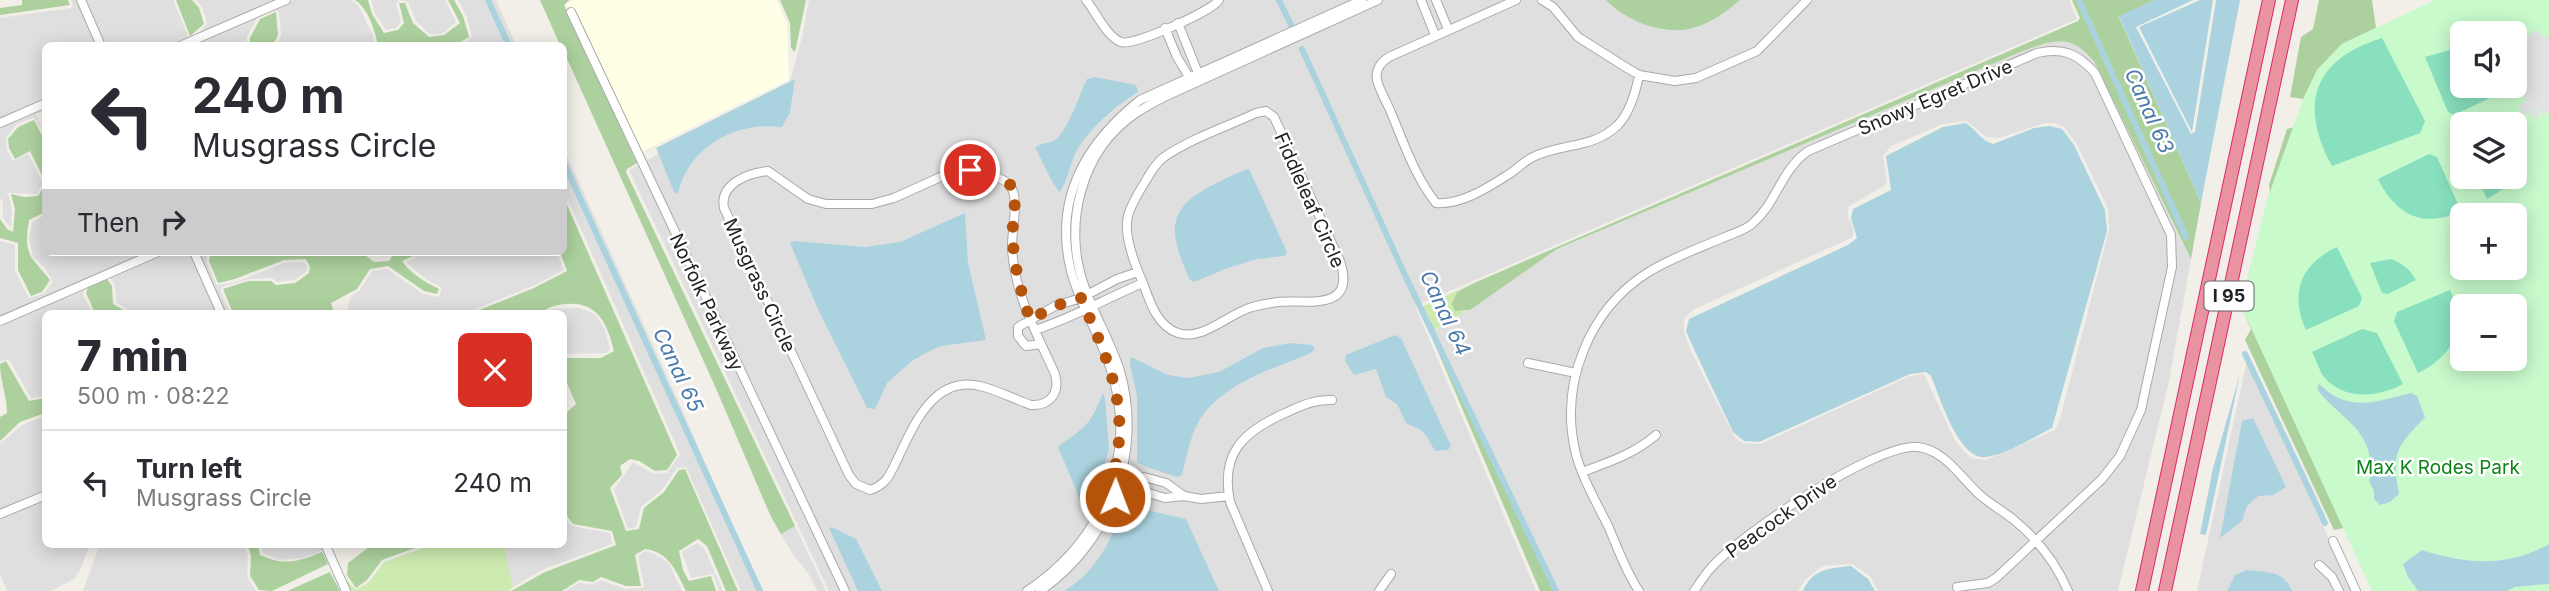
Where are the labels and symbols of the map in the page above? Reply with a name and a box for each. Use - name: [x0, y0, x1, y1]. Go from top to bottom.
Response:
- street label: Snowy Egret Drive: [1854, 54, 2016, 140]
- water label: Canal 63: [2120, 64, 2179, 157]
- street label: Fiddleleaf Circle: [1269, 129, 1350, 271]
- pin: [940, 140, 1000, 200]
- street label: Musgrass Circle: [718, 215, 801, 356]
- street label: Norfolk Parkway: [665, 230, 749, 375]
- water label: Canal 64: [1415, 266, 1476, 359]
- road number: I 95: [2204, 282, 2254, 310]
- water label: Canal 65: [648, 324, 709, 416]
- park label: Max K Rodes Park: [2356, 456, 2520, 479]
- position arrow: [1078, 460, 1152, 534]
- street label: Peacock Drive: [1721, 470, 1841, 563]

